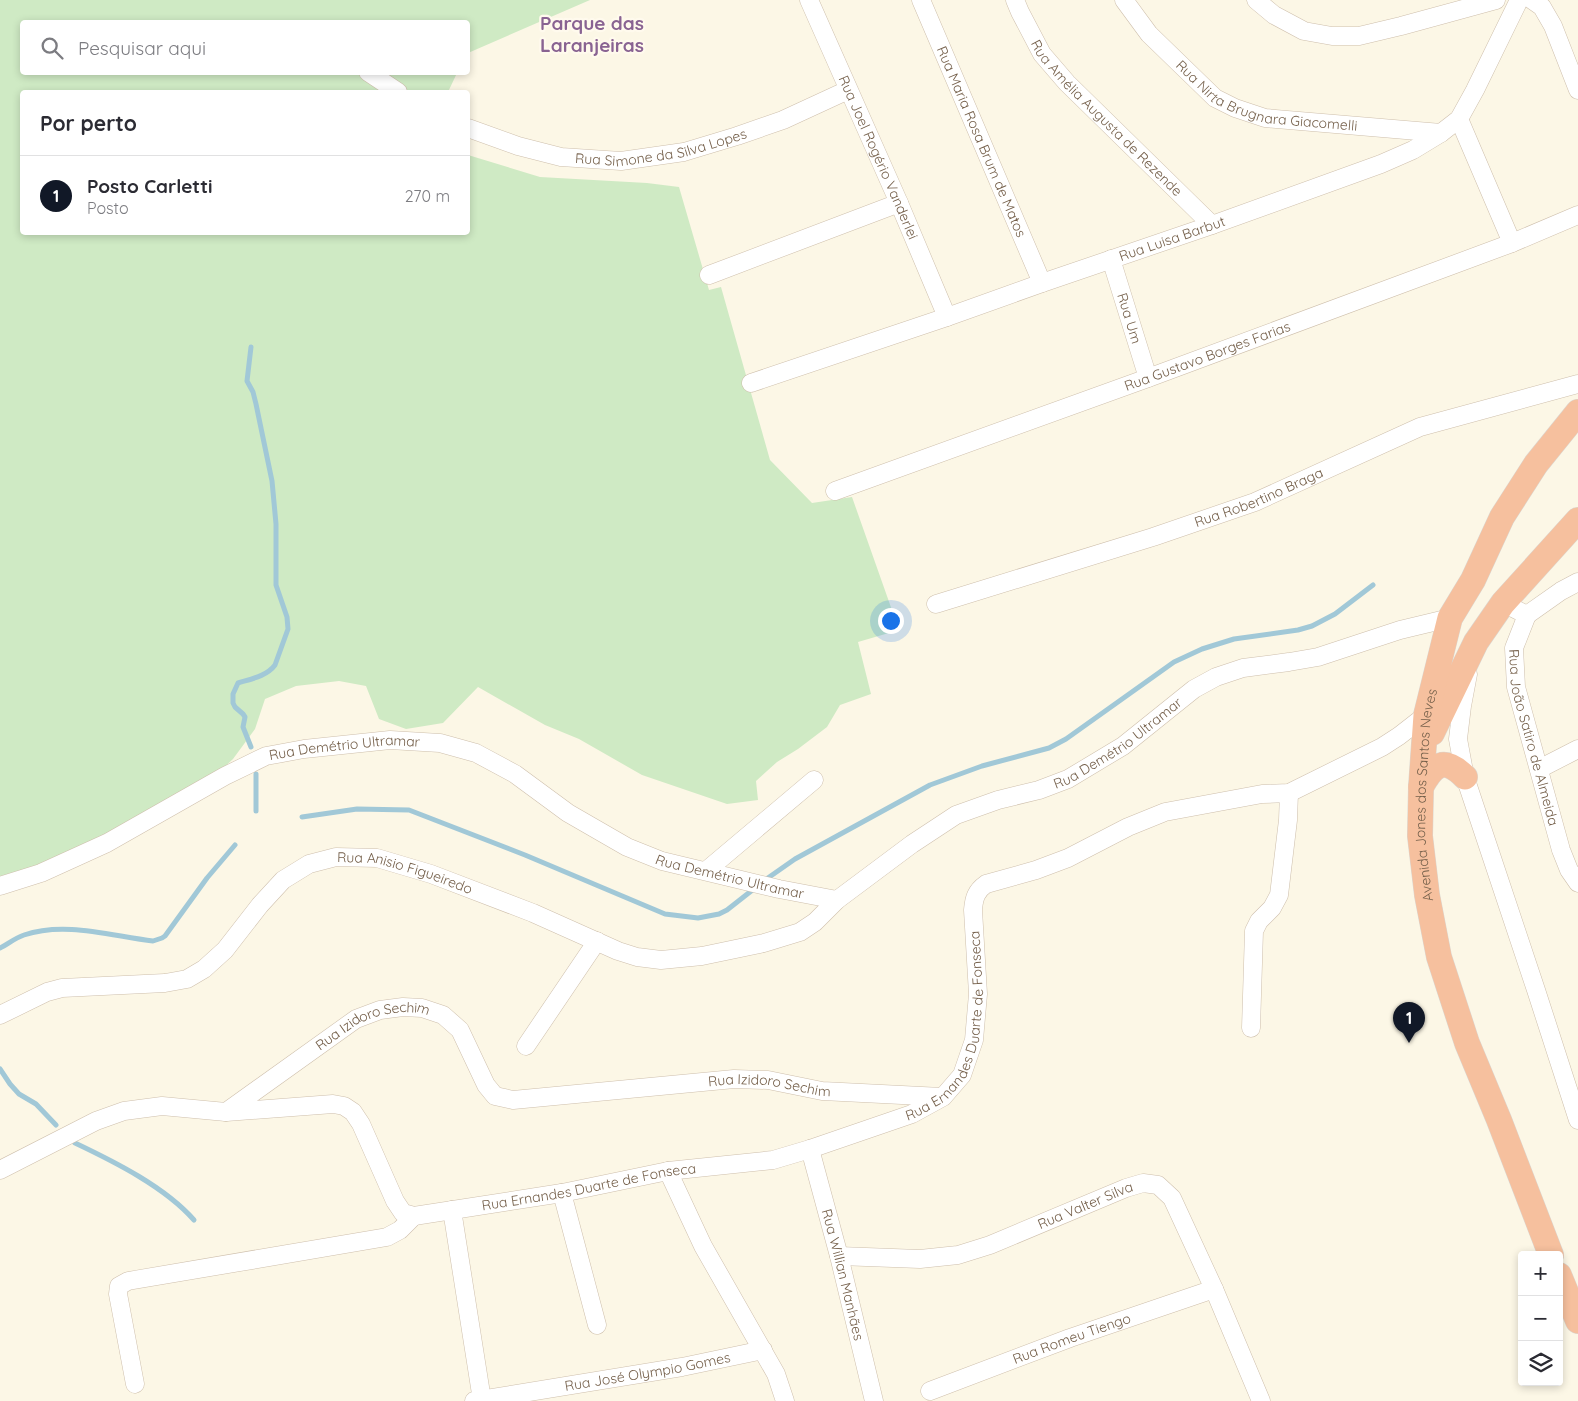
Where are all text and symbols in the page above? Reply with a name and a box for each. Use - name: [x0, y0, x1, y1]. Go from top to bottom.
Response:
- district label: Parque das Laranjeiras: [540, 11, 644, 57]
- search box: [20, 20, 470, 75]
- icon: search: [38, 34, 66, 62]
- text: Pesquisar aqui: [78, 36, 206, 60]
- street label: Rua Amélia Augusta de Rezende: [1027, 36, 1186, 200]
- street label: Rua Maria Rosa Brum de Matos: [933, 43, 1030, 240]
- street label: Rua Nirta Brugnara Giacomelli: [1172, 56, 1358, 135]
- street label: Rua Joel Rogério Vanderlei: [835, 73, 922, 242]
- text: Por perto: [40, 110, 137, 136]
- street label: Rua Simone da Silva Lopes: [575, 124, 749, 171]
- text: Posto Carletti: [87, 174, 212, 198]
- text: 1: [53, 186, 59, 206]
- text: 270 m: [405, 186, 450, 206]
- text: Posto: [87, 198, 129, 218]
- street label: Rua Luisa Barbut: [1116, 212, 1228, 265]
- street label: Rua Um: [1113, 291, 1146, 346]
- street label: Rua Gustavo Borges Farias: [1122, 317, 1293, 395]
- street label: Rua Robertino Braga: [1192, 463, 1326, 531]
- your location: [878, 608, 904, 634]
- street label: Rua João Satiro de Almeida: [1505, 648, 1563, 828]
- street label: Avenida Jones dos Santos Neves: [1411, 687, 1441, 903]
- street label: Rua Demétrio Ultramar: [1051, 693, 1186, 793]
- street label: Rua Demétrio Ultramar: [267, 731, 421, 764]
- street label: Rua Anisio Figueiredo: [337, 848, 475, 898]
- street label: Rua Demétrio Ultramar: [653, 850, 806, 903]
- street label: Rua Ernandes Duarte de Fonseca: [903, 930, 987, 1125]
- street label: Rua Izidoro Sechim: [312, 998, 433, 1054]
- pin: 1: [1393, 1002, 1425, 1043]
- street label: Rua Izidoro Sechim: [707, 1070, 831, 1100]
- street label: Rua Ernandes Duarte de Fonseca: [480, 1159, 697, 1214]
- street label: Rua Valter Silva: [1035, 1177, 1135, 1233]
- street label: Rua Willian Manhães: [818, 1207, 868, 1342]
- map controls: [1518, 1251, 1563, 1386]
- button: +: [1518, 1251, 1563, 1296]
- button: −: [1518, 1296, 1563, 1341]
- street label: Rua Romeu Tiengo: [1010, 1309, 1133, 1368]
- button: layers: [1518, 1341, 1563, 1386]
- street label: Rua José Olympio Gomes: [563, 1348, 732, 1395]

